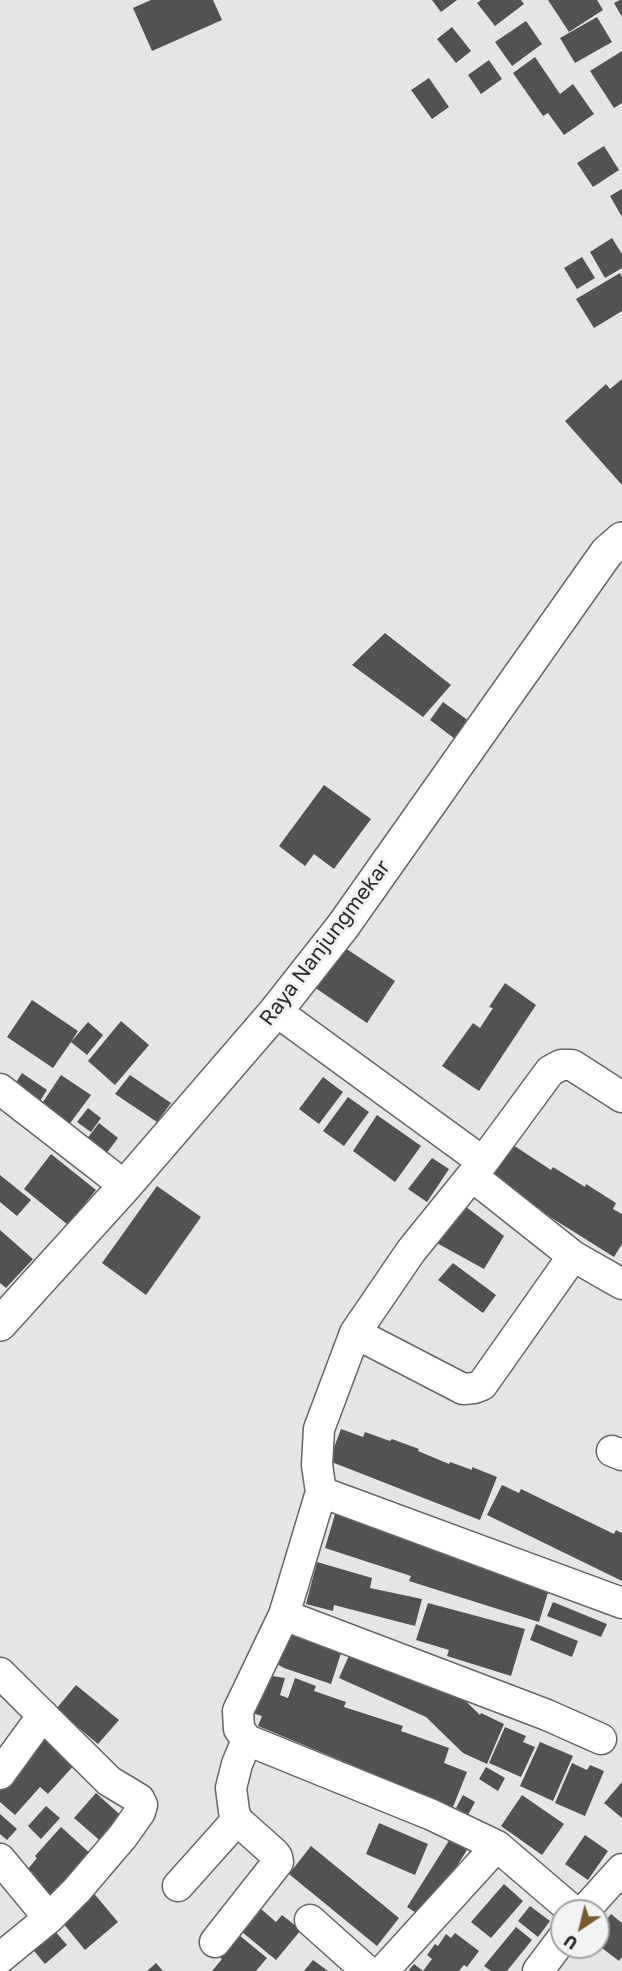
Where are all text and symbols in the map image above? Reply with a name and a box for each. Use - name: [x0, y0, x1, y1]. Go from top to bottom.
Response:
- street label: Raya Nanjungmekar: [254, 855, 396, 1031]
- north arrow: [550, 1899, 610, 1959]
- text: U: [560, 1931, 581, 1954]

